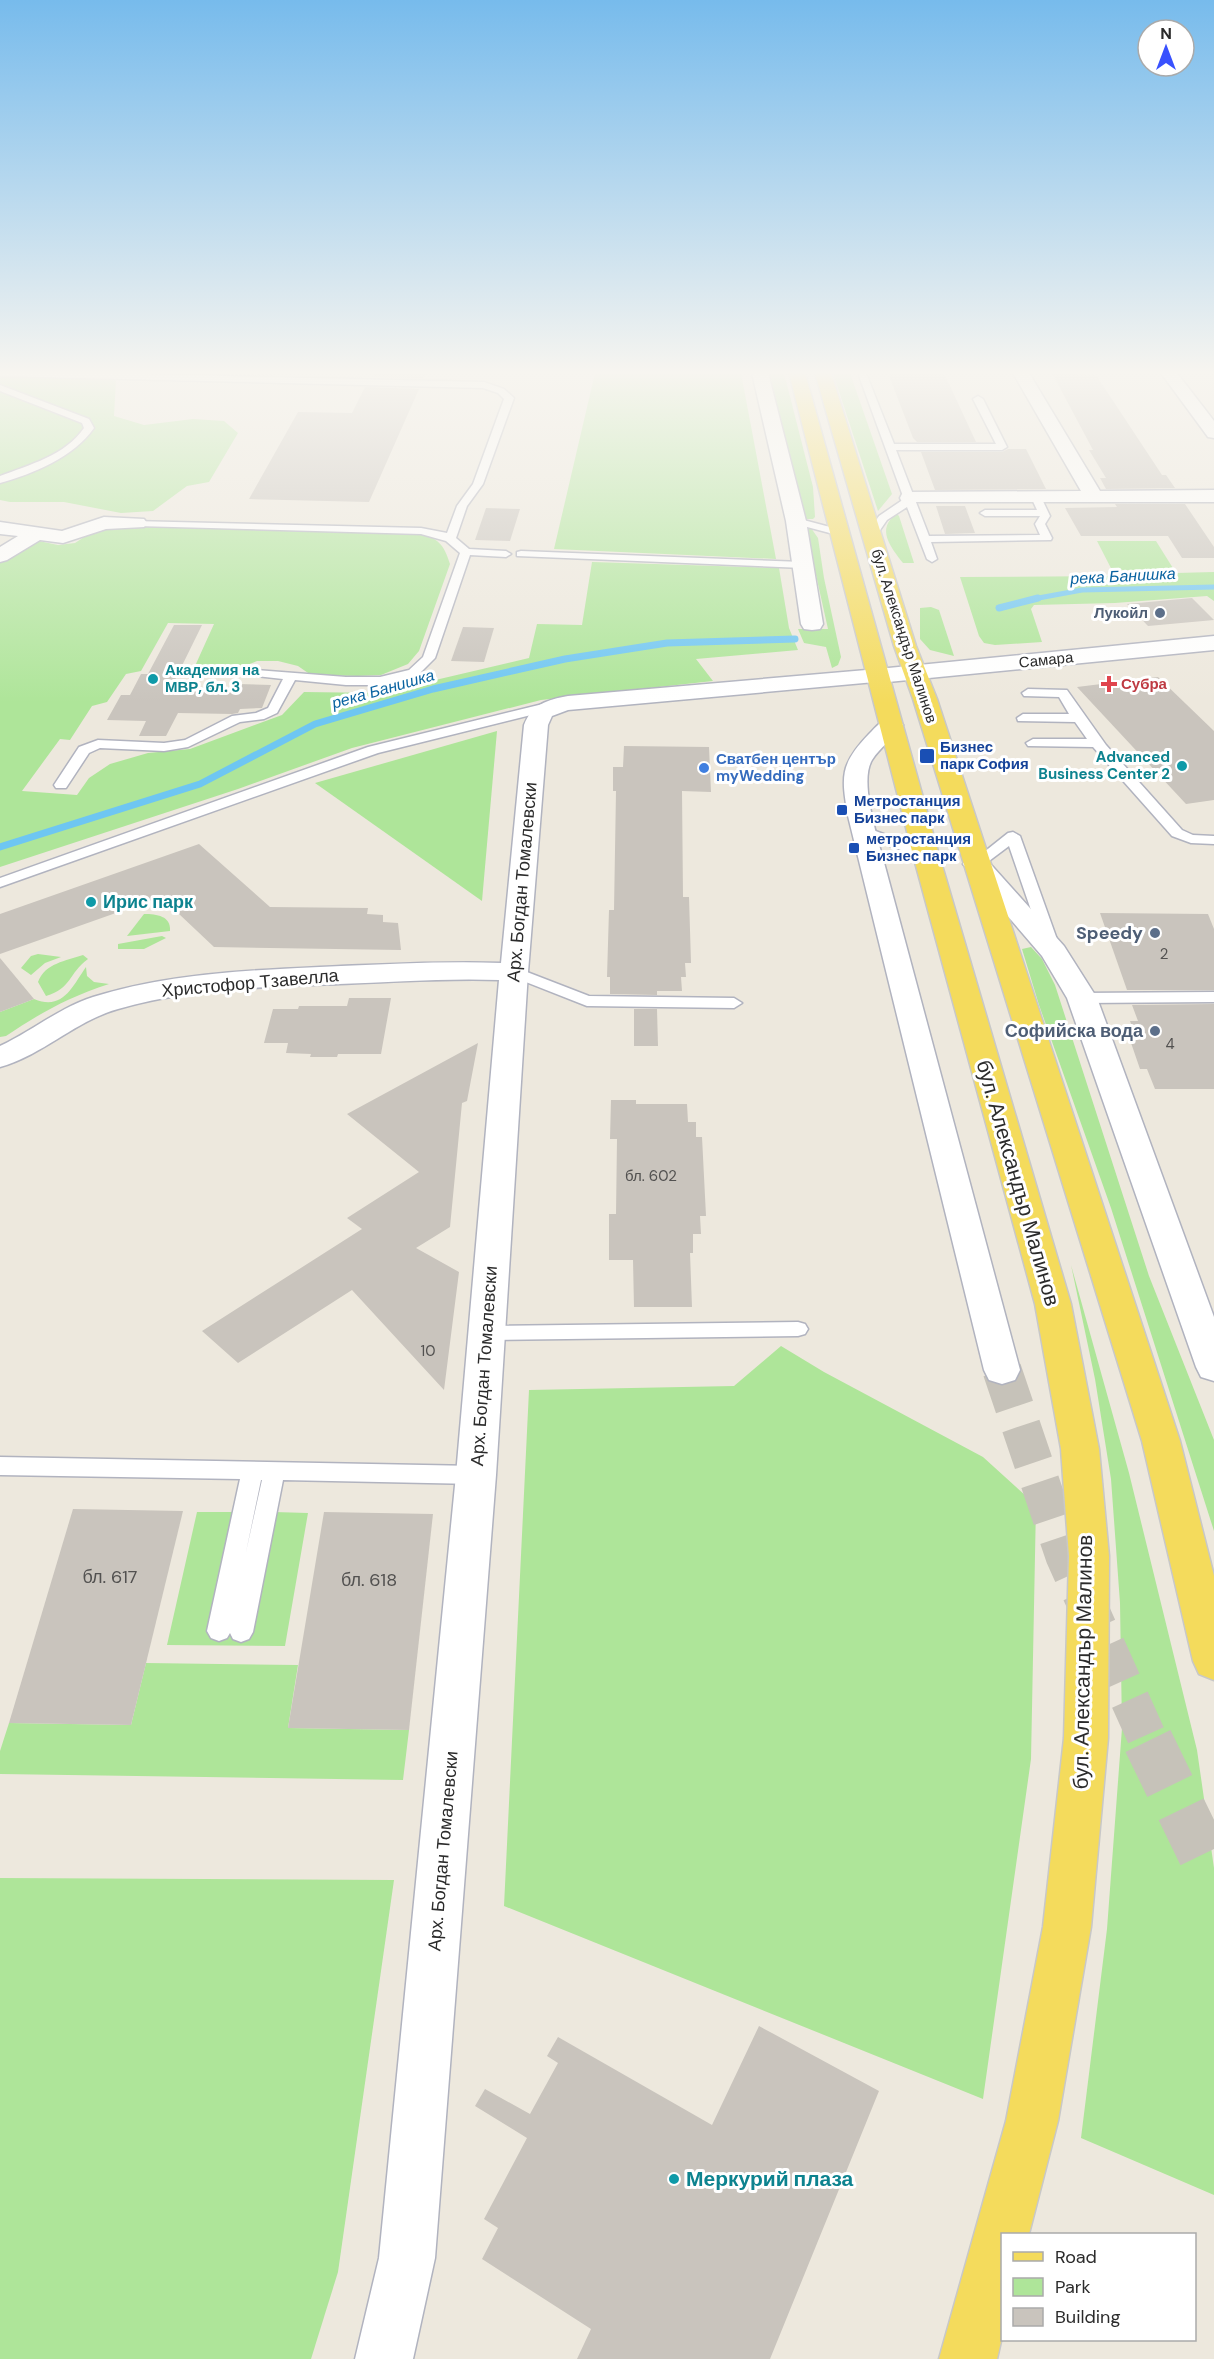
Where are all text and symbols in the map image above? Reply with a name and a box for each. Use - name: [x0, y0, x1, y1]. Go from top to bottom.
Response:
- north arrow: [1136, 18, 1196, 78]
- text: N: [1160, 23, 1172, 44]
- street label: бул. Александър Малинов: [866, 546, 942, 726]
- water label: река Банишка: [1069, 563, 1176, 589]
- place label: Лукойл: [1094, 603, 1148, 623]
- marker: Лукойл: [1153, 606, 1167, 620]
- street label: Самара: [1018, 647, 1075, 673]
- place label: Академия на МВР, бл. 3: [165, 660, 260, 697]
- water label: река Банишка: [328, 664, 437, 714]
- marker: Академия на МВР, бл. 3: [146, 672, 160, 686]
- place label: Субра: [1121, 674, 1168, 694]
- marker: Субра: [1102, 677, 1116, 691]
- place label: Бизнес парк София: [940, 737, 1029, 774]
- marker: Бизнес парк София: [918, 747, 936, 765]
- place label: Advanced Business Center 2: [1038, 747, 1170, 784]
- place label: Сватбен център myWedding: [716, 749, 836, 786]
- marker: Advanced Business Center 2: [1175, 759, 1189, 773]
- marker: Сватбен център myWedding: [697, 761, 711, 775]
- street label: Арх. Богдан Томалевски: [501, 781, 543, 983]
- place label: Метростанция Бизнес парк: [854, 791, 960, 828]
- marker: Метростанция Бизнес парк: [835, 803, 849, 817]
- place label: метростанция Бизнес парк: [866, 829, 971, 866]
- marker: метростанция Бизнес парк: [847, 841, 861, 855]
- place label: Ирис парк: [103, 890, 194, 914]
- marker: Ирис парк: [84, 895, 98, 909]
- place label: Speedy: [1076, 921, 1143, 945]
- marker: Speedy: [1148, 926, 1162, 940]
- house number: 2: [1160, 944, 1168, 964]
- street label: Христофор Тзавелла: [160, 963, 341, 1003]
- place label: Софийска вода: [1005, 1019, 1144, 1043]
- marker: Софийска вода: [1148, 1024, 1162, 1038]
- house number: 4: [1165, 1034, 1175, 1054]
- street label: бул. Александър Малинов: [969, 1057, 1067, 1309]
- house number: бл. 602: [625, 1166, 677, 1186]
- street label: Арх. Богдан Томалевски: [465, 1265, 503, 1467]
- house number: 10: [421, 1341, 435, 1361]
- street label: бул. Александър Малинов: [1067, 1534, 1099, 1790]
- house number: бл. 617: [83, 1565, 137, 1589]
- house number: бл. 618: [341, 1568, 397, 1592]
- street label: Арх. Богдан Томалевски: [422, 1750, 464, 1952]
- place label: Меркурий плаза: [686, 2165, 854, 2193]
- marker: Меркурий плаза: [667, 2172, 681, 2186]
- legend: [1001, 2233, 1196, 2341]
- text: Road: [1055, 2245, 1097, 2269]
- text: Park: [1055, 2275, 1091, 2299]
- text: Building: [1055, 2305, 1120, 2329]

